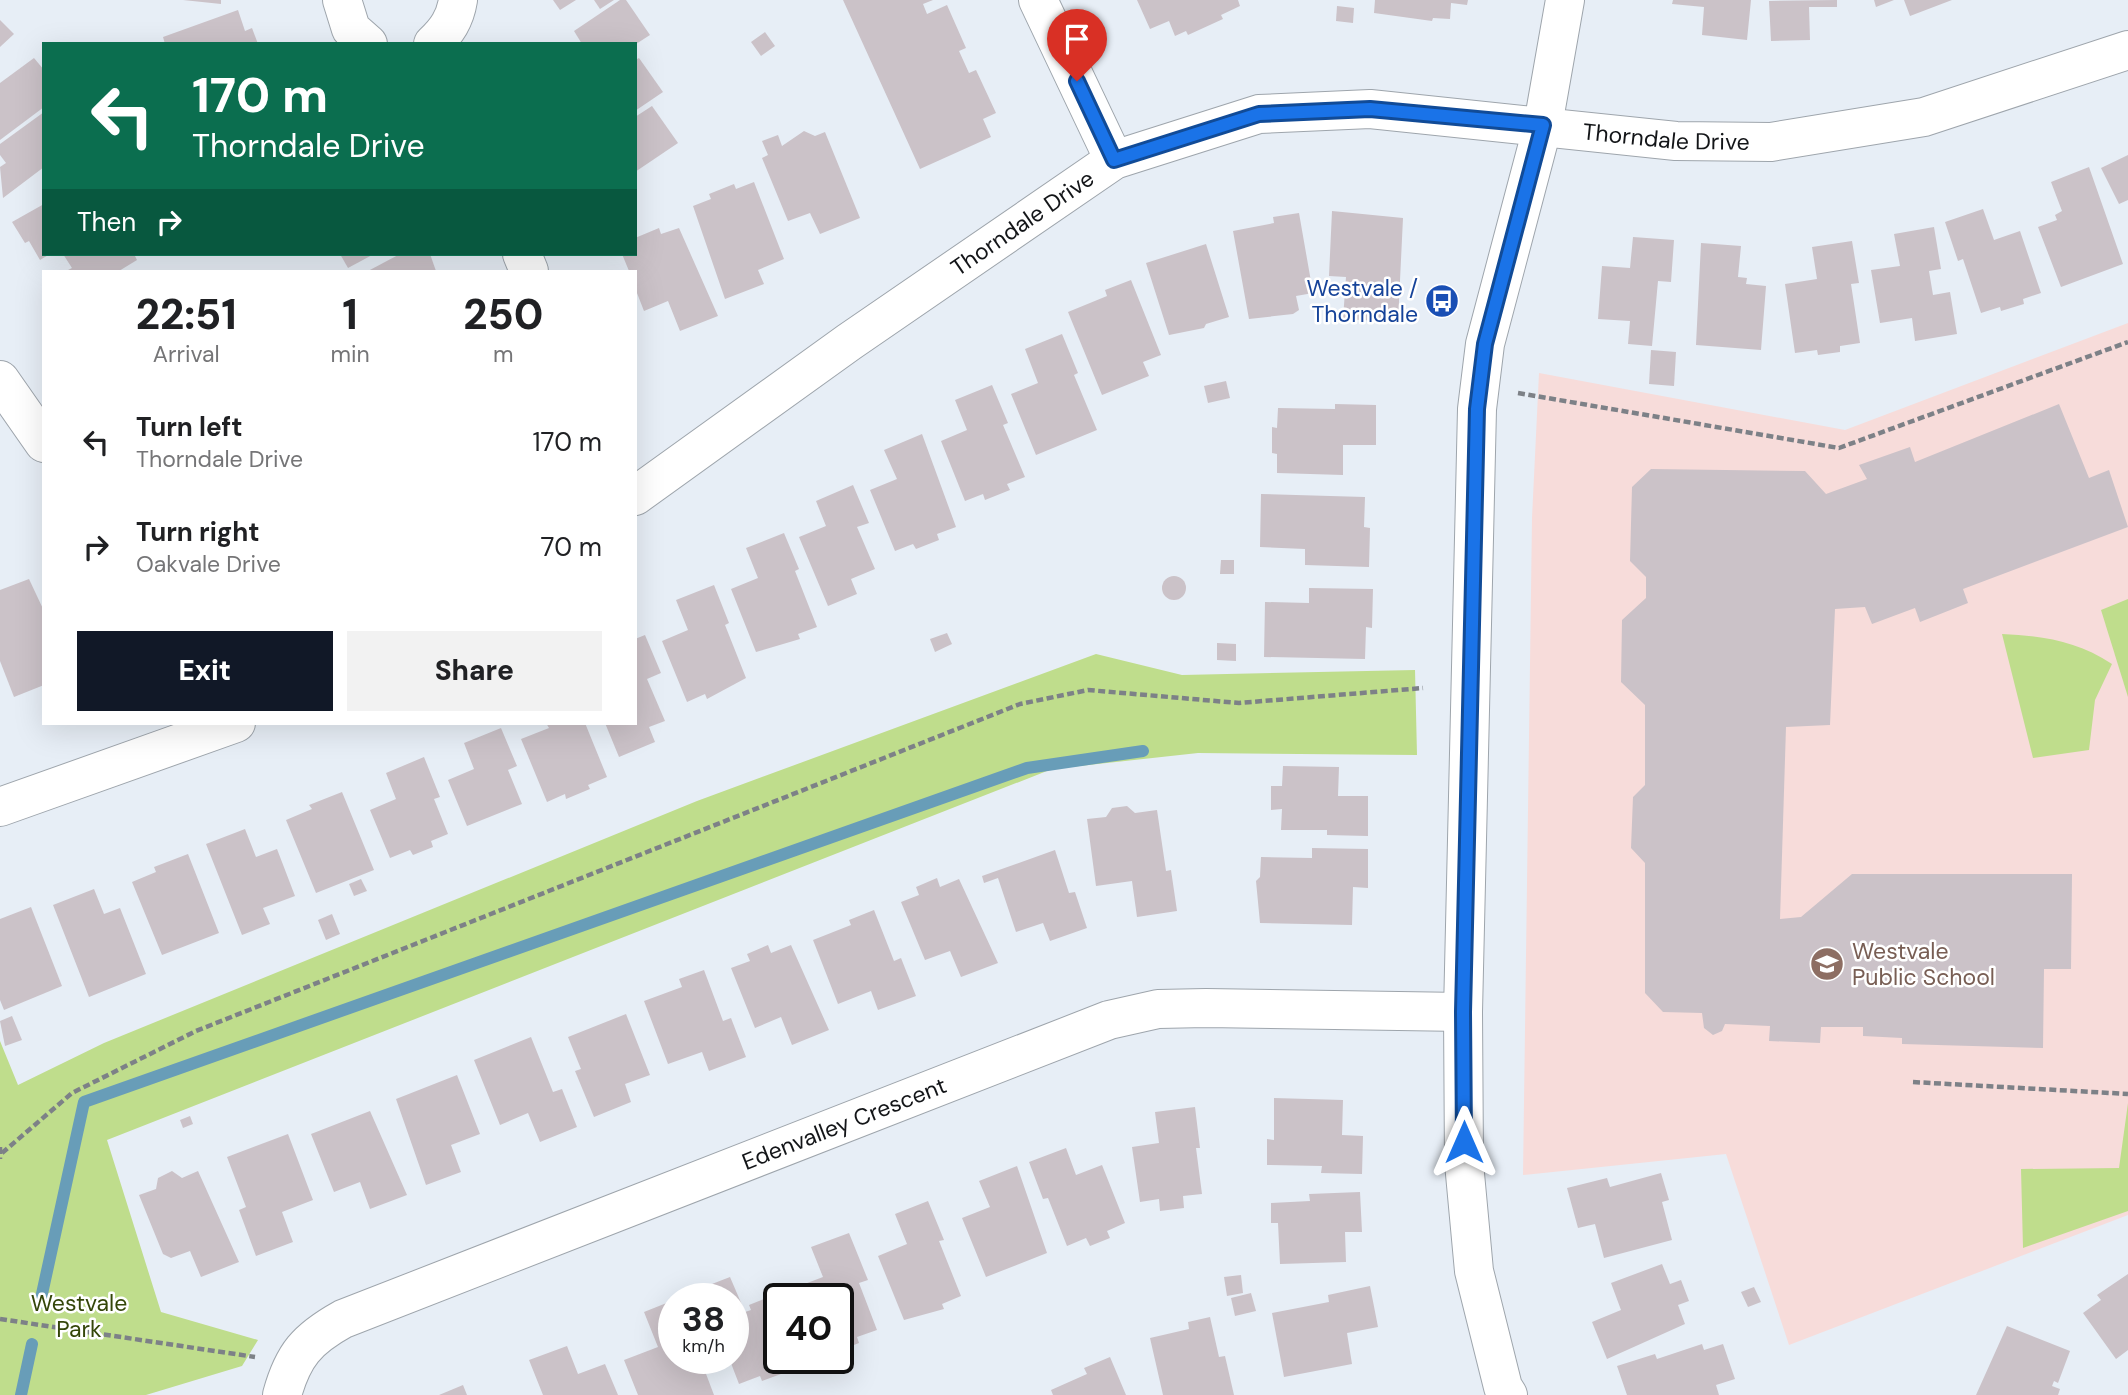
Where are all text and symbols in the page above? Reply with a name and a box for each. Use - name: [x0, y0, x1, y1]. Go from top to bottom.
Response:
- pin: [1047, 9, 1107, 81]
- icon: arrive: [1058, 20, 1096, 58]
- text: 170 m: [192, 63, 328, 127]
- icon: left: [77, 70, 168, 161]
- street label: Thorndale Drive: [1581, 116, 1750, 157]
- text: Thorndale Drive: [192, 125, 425, 167]
- street label: Thorndale Drive: [945, 163, 1100, 283]
- icon: right: [150, 203, 188, 241]
- text: Then: [77, 205, 136, 239]
- place label: Westvale / Thorndale: [1306, 273, 1418, 329]
- bus stop icon: Westvale / Thorndale: [1423, 282, 1461, 320]
- text: 22:51: [136, 287, 237, 342]
- text: 1: [342, 287, 358, 342]
- text: 250: [463, 287, 543, 342]
- text: Arrival: [153, 339, 220, 369]
- text: min: [330, 339, 370, 369]
- text: m: [493, 339, 514, 369]
- text: Turn left: [136, 410, 243, 444]
- icon: left: [77, 423, 115, 461]
- text: 170 m: [533, 425, 602, 459]
- text: Thorndale Drive: [136, 444, 303, 474]
- text: Turn right: [136, 515, 260, 549]
- icon: right: [77, 528, 115, 566]
- text: 70 m: [541, 530, 602, 564]
- text: Oakvale Drive: [136, 549, 281, 579]
- button: Exit: [77, 631, 333, 711]
- button: Share: [347, 631, 602, 711]
- place label: Westvale Public School: [1852, 936, 1995, 992]
- school or university icon: Westvale Public School: [1808, 945, 1846, 983]
- street label: Edenvalley Crescent: [738, 1070, 951, 1177]
- position arrow: [1427, 1105, 1501, 1179]
- speed limit sign: 40: [763, 1283, 854, 1374]
- park label: Westvale Park: [31, 1288, 127, 1344]
- text: 38: [682, 1296, 725, 1342]
- text: km/h: [682, 1334, 725, 1358]

